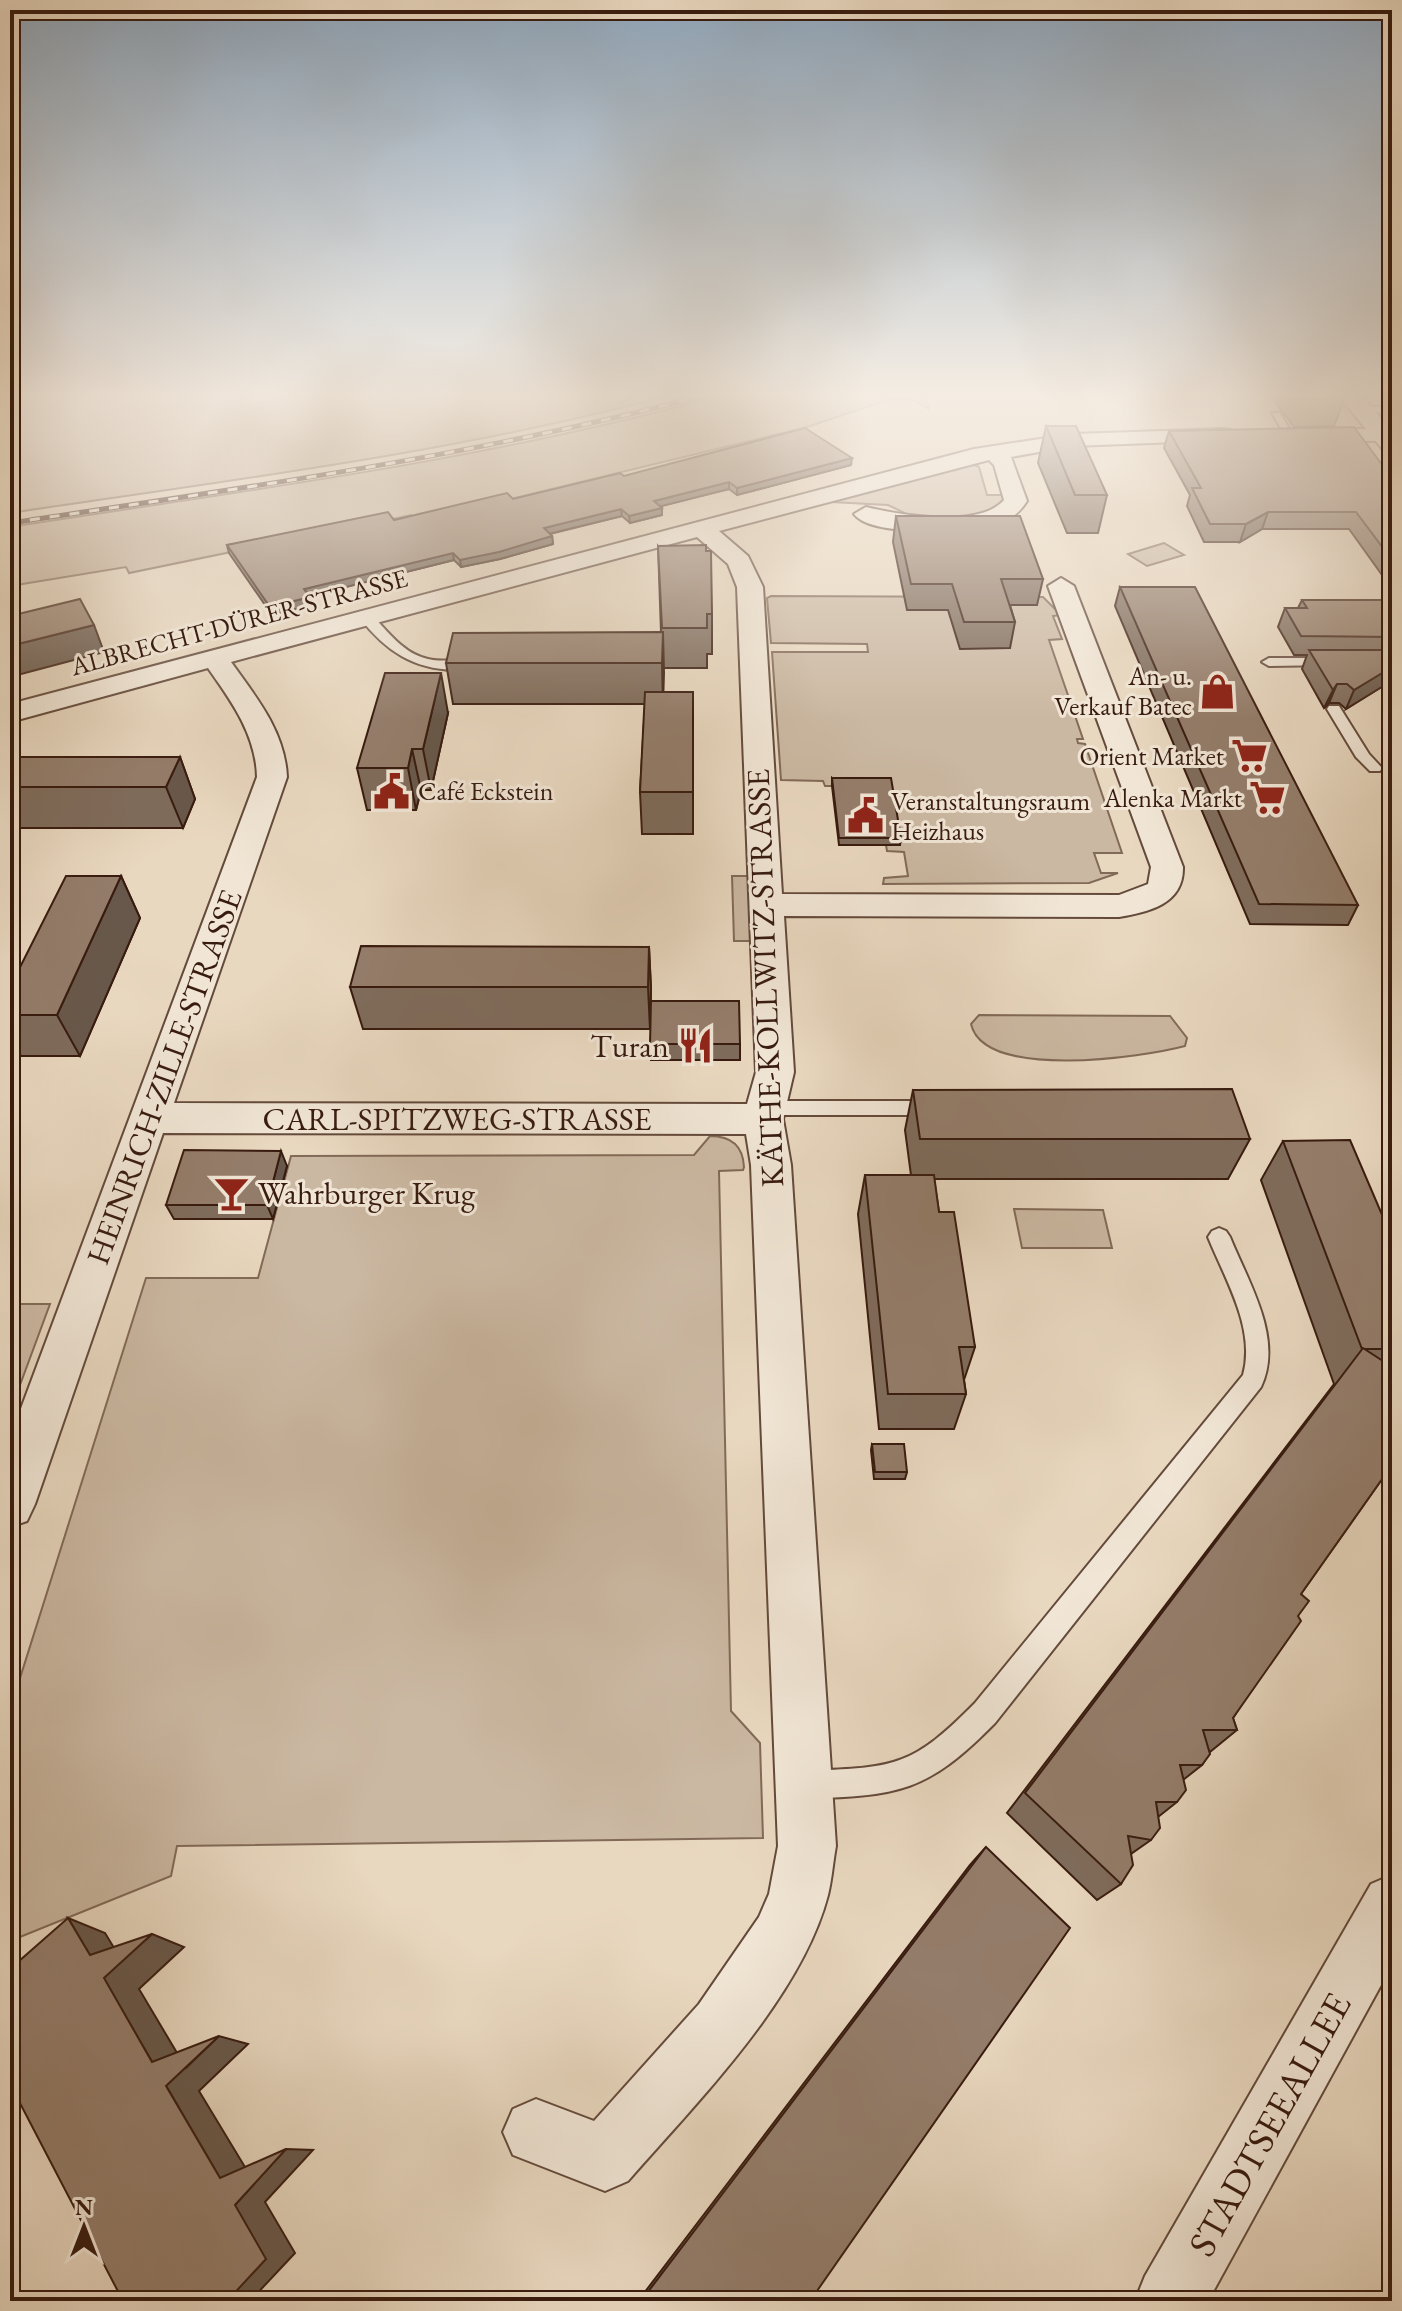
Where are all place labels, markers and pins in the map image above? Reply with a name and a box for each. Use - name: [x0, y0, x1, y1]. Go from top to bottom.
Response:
- place label: An- u. Verkauf Batec: [1054, 659, 1192, 723]
- shop icon: An- u. Verkauf Batec: [1199, 672, 1237, 710]
- supermarket icon: Orient Market: [1231, 737, 1269, 775]
- place label: Orient Market: [1079, 739, 1224, 773]
- public building icon: Café Eckstein: [373, 772, 411, 810]
- place label: Café Eckstein: [418, 774, 554, 808]
- supermarket icon: Alenka Markt: [1249, 779, 1287, 817]
- place label: Alenka Markt: [1103, 781, 1242, 815]
- place label: Veranstaltungsraum Heizhaus: [891, 784, 1090, 848]
- public building icon: Veranstaltungsraum Heizhaus: [846, 797, 884, 835]
- place label: Turan: [590, 1025, 669, 1067]
- restaurant icon: Turan: [676, 1027, 714, 1065]
- place label: Wahrburger Krug: [258, 1172, 476, 1214]
- bar icon: Wahrburger Krug: [213, 1174, 251, 1212]

